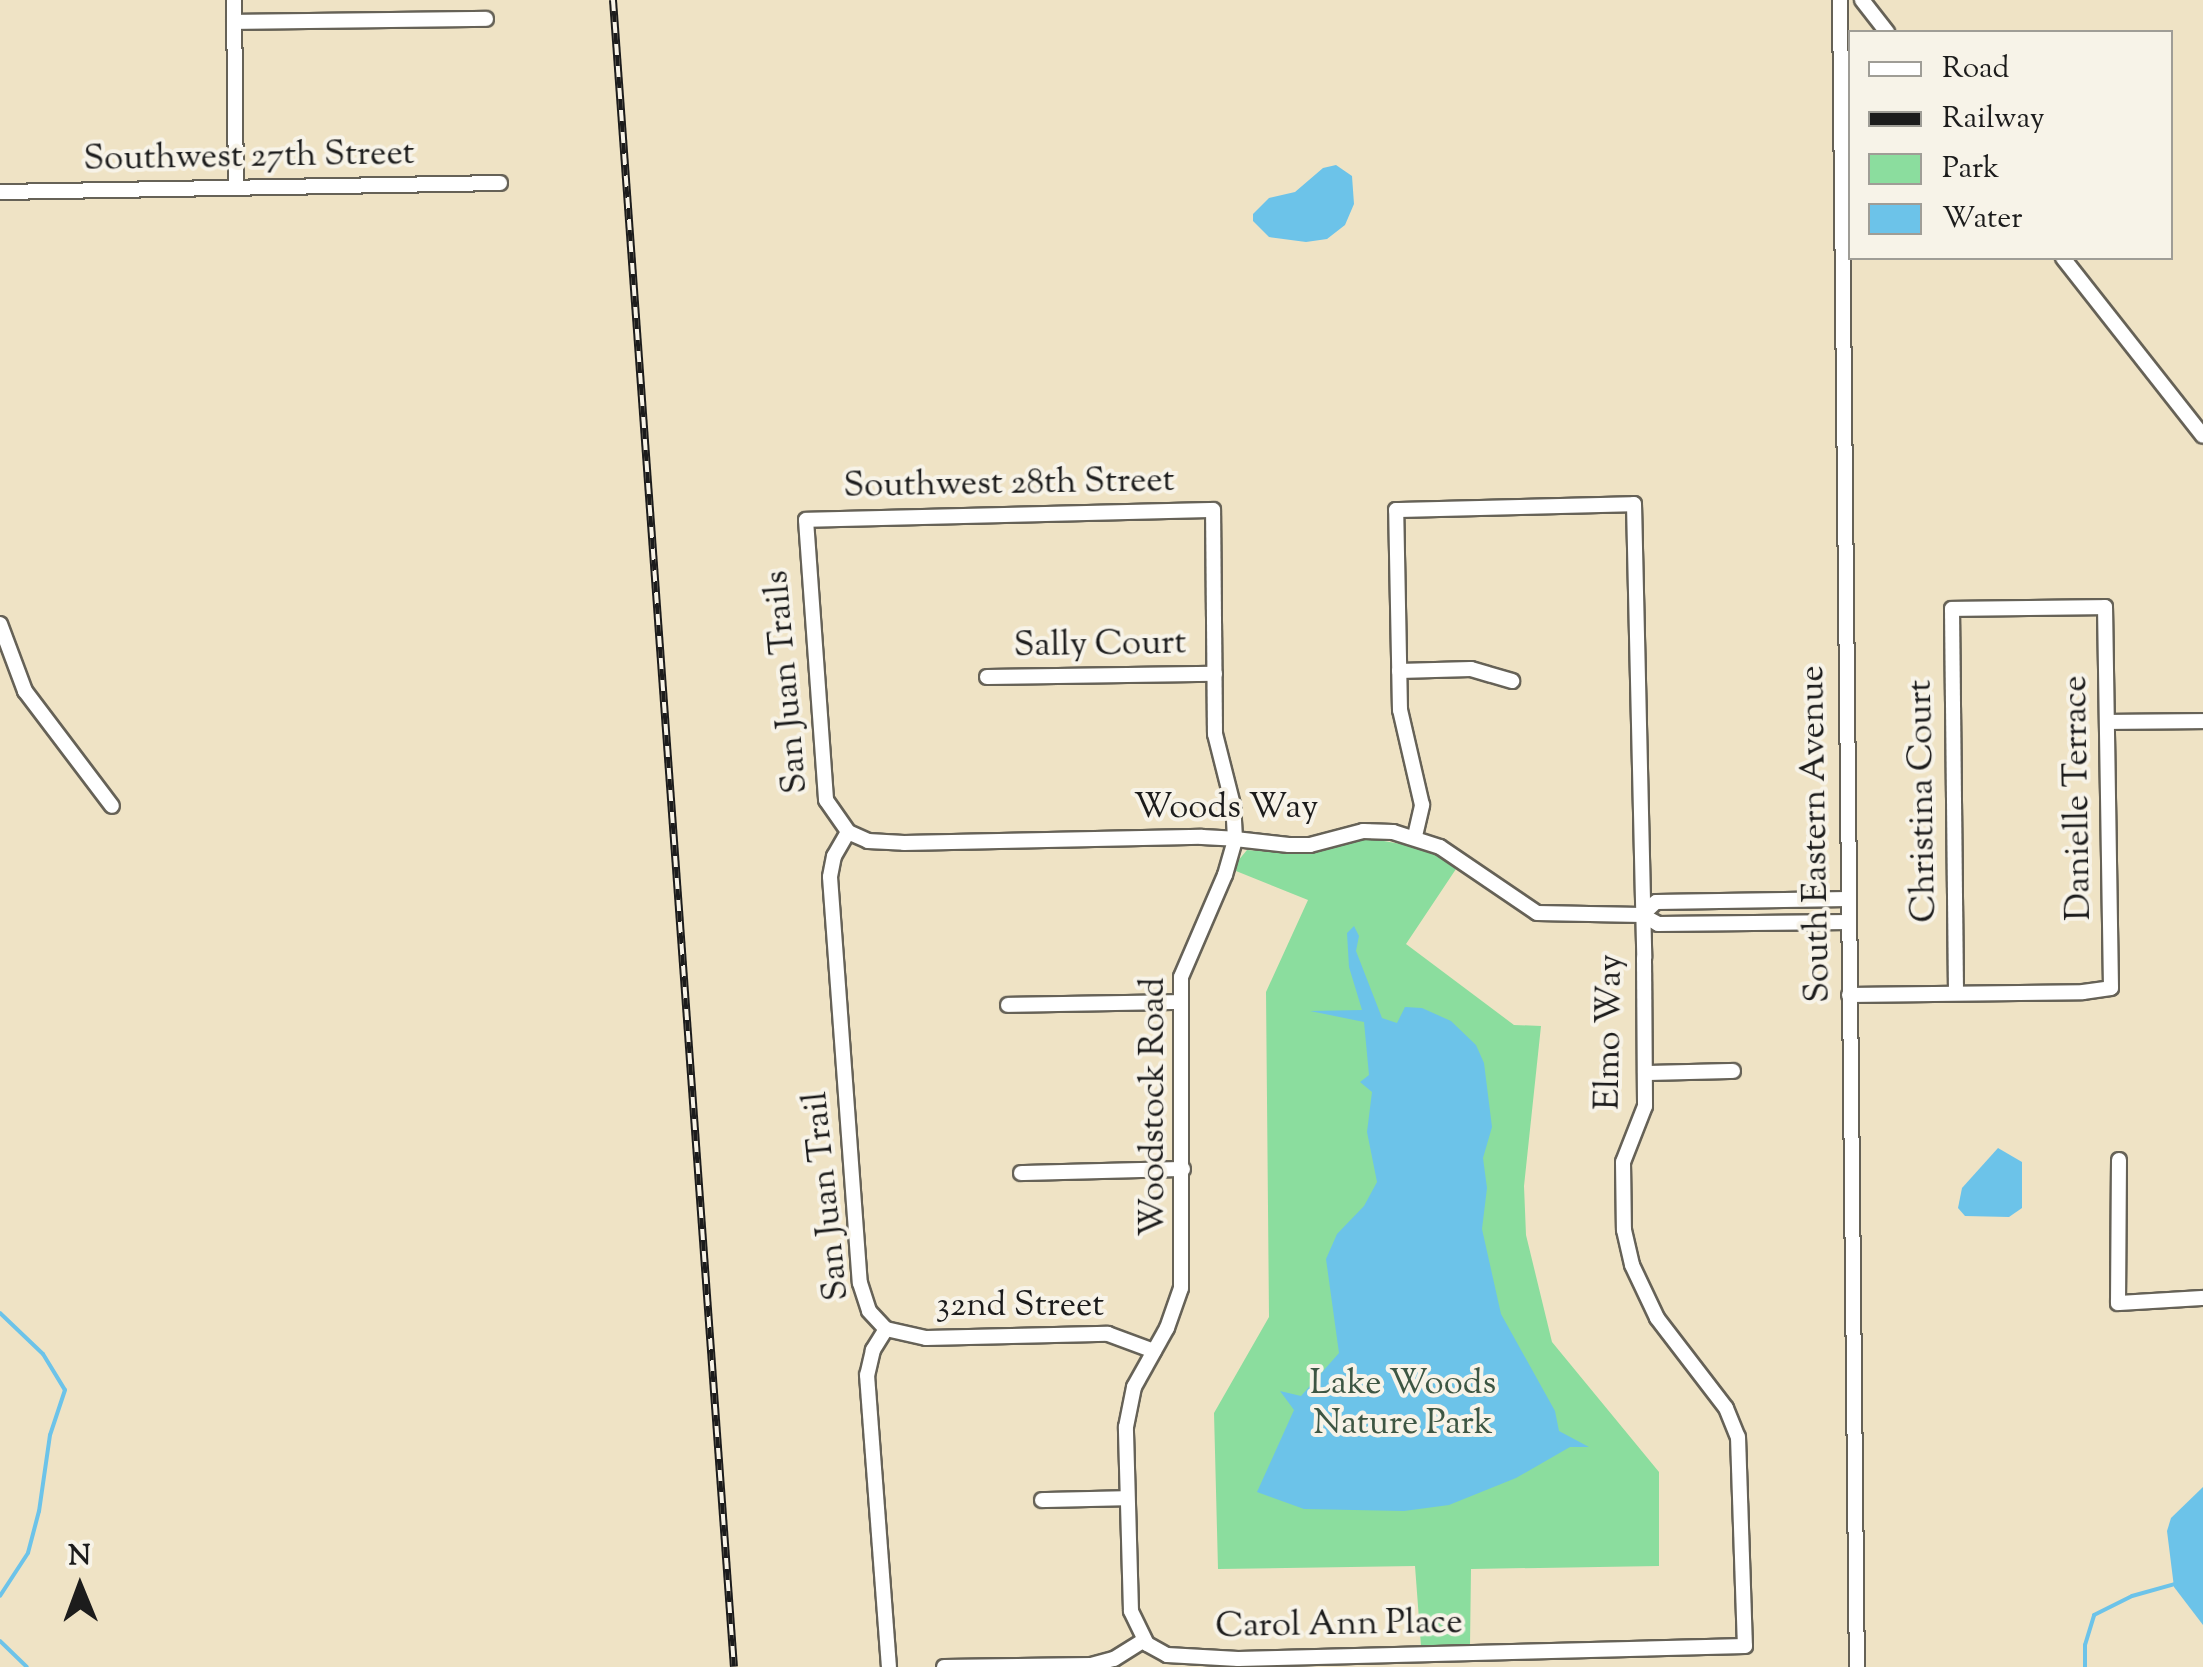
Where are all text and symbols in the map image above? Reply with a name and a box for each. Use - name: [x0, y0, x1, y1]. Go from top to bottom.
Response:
- legend: [1848, 30, 2173, 260]
- text: Road: [1942, 48, 2009, 91]
- text: Railway: [1942, 98, 2045, 141]
- street label: Southwest 27th Street: [83, 134, 415, 182]
- text: Park: [1942, 148, 1999, 191]
- text: Water: [1942, 198, 2023, 241]
- street label: Southwest 28th Street: [843, 461, 1175, 509]
- street label: San Juan Trails: [757, 569, 819, 795]
- street label: Sally Court: [1013, 623, 1187, 669]
- street label: South Eastern Avenue: [1793, 665, 1841, 1003]
- street label: Danielle Terrace: [2056, 675, 2102, 921]
- street label: Christina Court: [1901, 679, 1947, 923]
- street label: Woods Way: [1134, 788, 1318, 830]
- street label: Elmo Way: [1589, 954, 1633, 1110]
- street label: Woodstock Road: [1134, 977, 1176, 1237]
- street label: San Juan Trail: [796, 1089, 860, 1303]
- street label: 32nd Street: [936, 1286, 1104, 1328]
- park label: Lake Woods Nature Park: [1310, 1364, 1496, 1446]
- north arrow: [30, 1537, 130, 1637]
- text: N: [68, 1537, 91, 1577]
- street label: Carol Ann Place: [1215, 1603, 1463, 1649]

